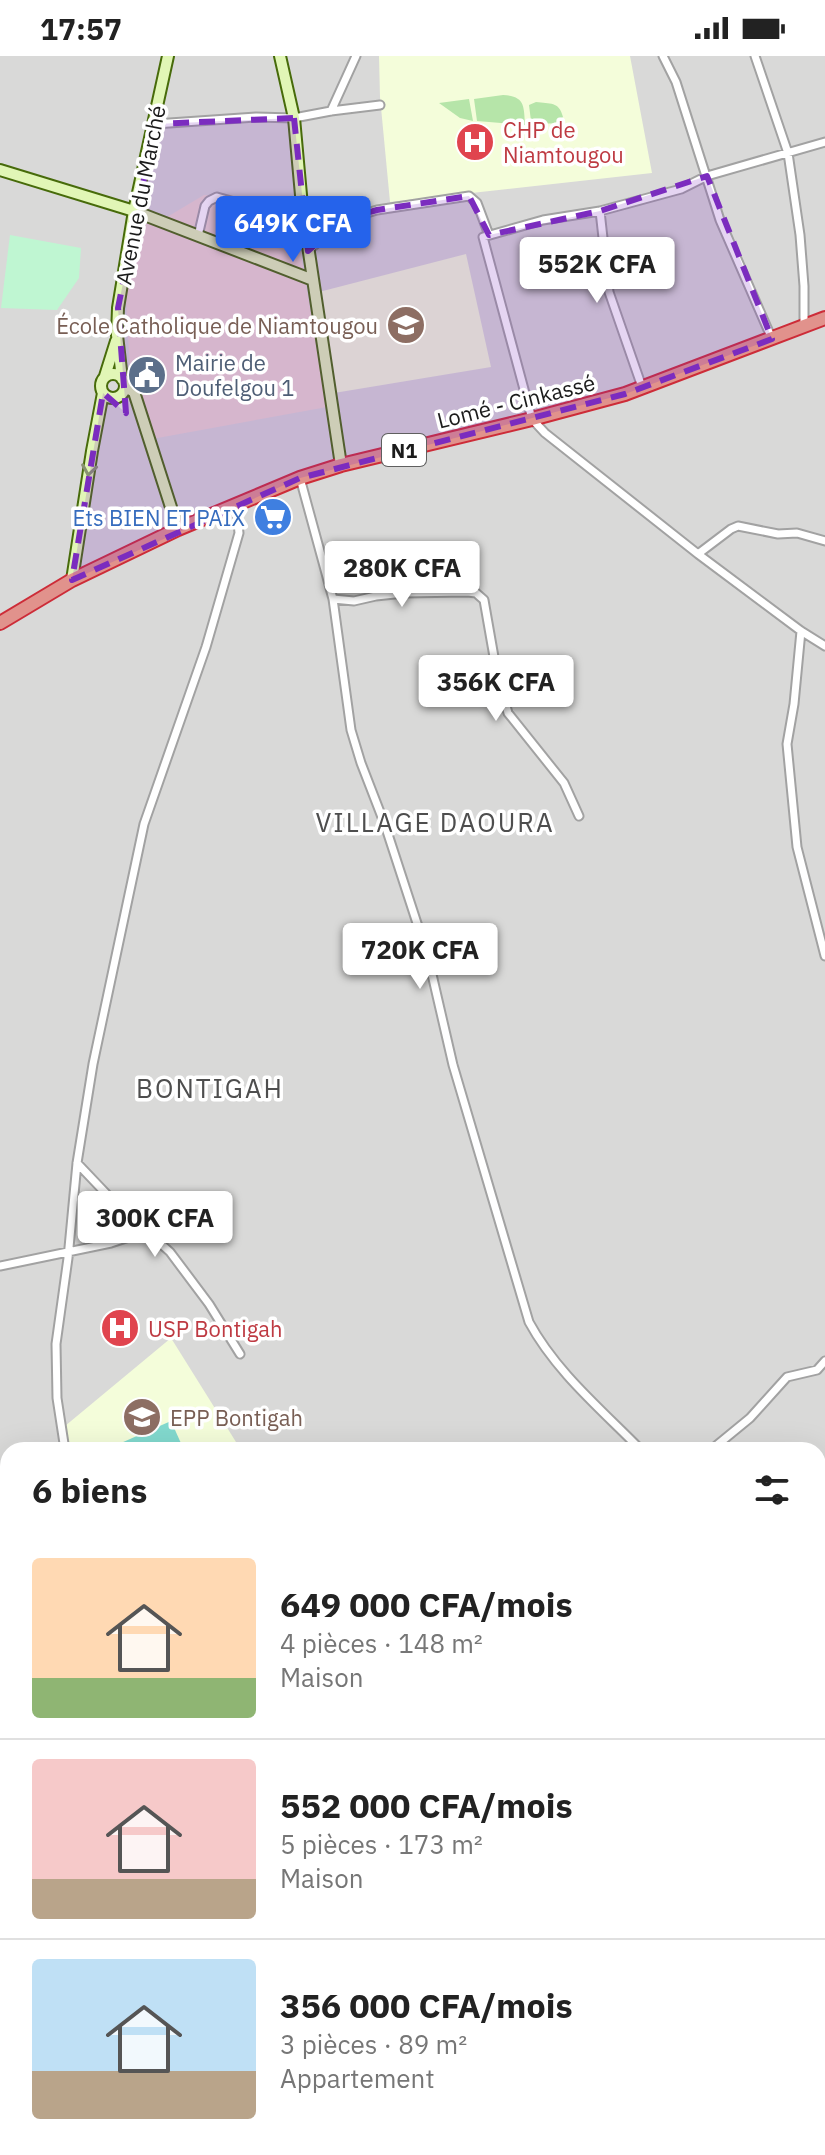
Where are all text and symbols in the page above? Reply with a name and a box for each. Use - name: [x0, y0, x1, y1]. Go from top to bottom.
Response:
- text: 17:57: [40, 9, 122, 48]
- street label: Avenue du Marché: [108, 103, 172, 287]
- place label: CHP de Niamtougou: [503, 115, 624, 169]
- hospital icon: CHP de Niamtougou: [454, 121, 496, 163]
- pin: 649K CFA: [210, 196, 376, 264]
- text: 649K CFA: [234, 205, 352, 239]
- pin: 552K CFA: [514, 237, 680, 305]
- text: 552K CFA: [538, 246, 656, 280]
- school or university icon: École Catholique de Niamtougou: [385, 304, 427, 346]
- place label: École Catholique de Niamtougou: [56, 311, 378, 340]
- place label: Mairie de Doufelgou 1: [175, 348, 294, 402]
- public building icon: Mairie de Doufelgou 1: [126, 354, 168, 396]
- street label: Lomé - Cinkassé: [434, 367, 598, 435]
- road number: N1: [382, 434, 426, 466]
- one-way arrow: [81, 463, 98, 477]
- supermarket icon: Ets BIEN ET PAIX: [252, 496, 294, 538]
- place label: Ets BIEN ET PAIX: [72, 503, 245, 532]
- pin: 280K CFA: [319, 541, 485, 609]
- text: 280K CFA: [343, 550, 461, 584]
- pin: 356K CFA: [413, 655, 579, 723]
- text: 356K CFA: [437, 664, 555, 698]
- district label: VILLAGE DAOURA: [315, 805, 555, 839]
- pin: 720K CFA: [337, 923, 503, 991]
- text: 720K CFA: [361, 932, 479, 966]
- district label: BONTIGAH: [136, 1071, 284, 1105]
- pin: 300K CFA: [72, 1191, 238, 1259]
- text: 300K CFA: [96, 1200, 214, 1234]
- hospital icon: USP Bontigah: [99, 1307, 141, 1349]
- place label: USP Bontigah: [148, 1314, 282, 1343]
- school or university icon: EPP Bontigah: [121, 1396, 163, 1438]
- place label: EPP Bontigah: [170, 1403, 303, 1432]
- text: 6 biens: [32, 1468, 147, 1512]
- icon: filters: [750, 1468, 794, 1512]
- text: 649 000 CFA/mois: [280, 1582, 573, 1626]
- icon: home: [96, 1590, 192, 1686]
- text: 4 pièces · 148 m²: [280, 1626, 483, 1660]
- text: Maison: [280, 1660, 364, 1694]
- text: 552 000 CFA/mois: [280, 1783, 573, 1827]
- icon: home: [96, 1791, 192, 1887]
- text: 5 pièces · 173 m²: [280, 1827, 483, 1861]
- text: Maison: [280, 1861, 364, 1895]
- text: 356 000 CFA/mois: [280, 1983, 573, 2027]
- icon: home: [96, 1991, 192, 2087]
- text: 3 pièces · 89 m²: [280, 2027, 467, 2061]
- text: Appartement: [280, 2061, 435, 2095]

